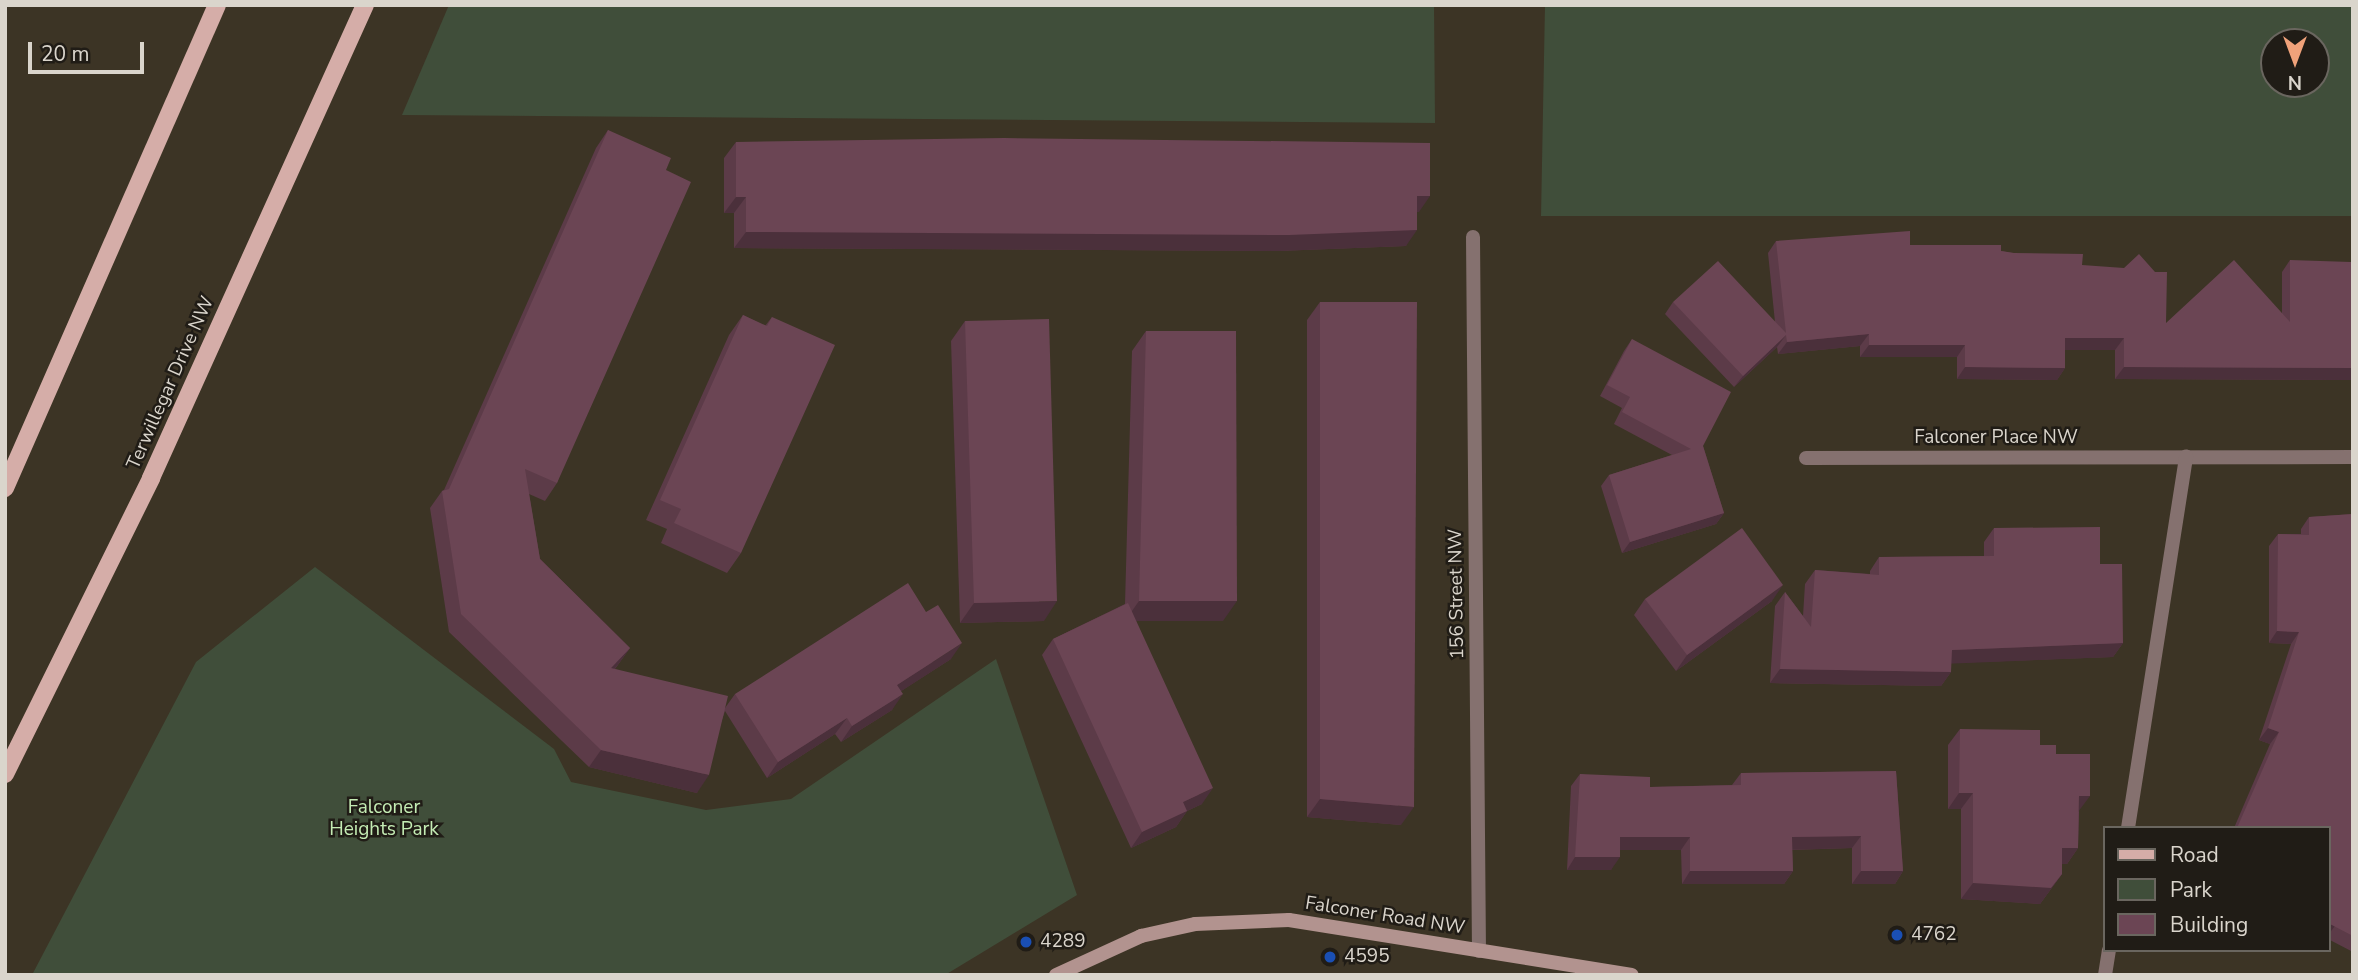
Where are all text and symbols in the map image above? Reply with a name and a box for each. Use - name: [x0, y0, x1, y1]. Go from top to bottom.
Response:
- scale bar: [32, 28, 147, 72]
- north arrow: [2260, 28, 2330, 98]
- text: 20 m: [41, 40, 90, 68]
- text: N: [2288, 69, 2302, 95]
- street label: Terwillegar Drive NW: [123, 293, 219, 473]
- street label: Falconer Place NW: [1914, 427, 2078, 449]
- street label: 156 Street NW: [1444, 528, 1470, 660]
- park label: Falconer Heights Park: [329, 797, 439, 841]
- legend: [2102, 826, 2330, 952]
- text: Road: [2170, 841, 2219, 869]
- text: Park: [2170, 876, 2212, 904]
- street label: Falconer Road NW: [1303, 892, 1467, 940]
- text: Building: [2170, 911, 2248, 939]
- place label: 4762: [1911, 924, 1957, 946]
- marker: 4762: [1889, 927, 1905, 943]
- place label: 4289: [1040, 931, 1086, 953]
- marker: 4289: [1018, 934, 1034, 950]
- place label: 4595: [1344, 946, 1390, 968]
- marker: 4595: [1322, 949, 1338, 965]

